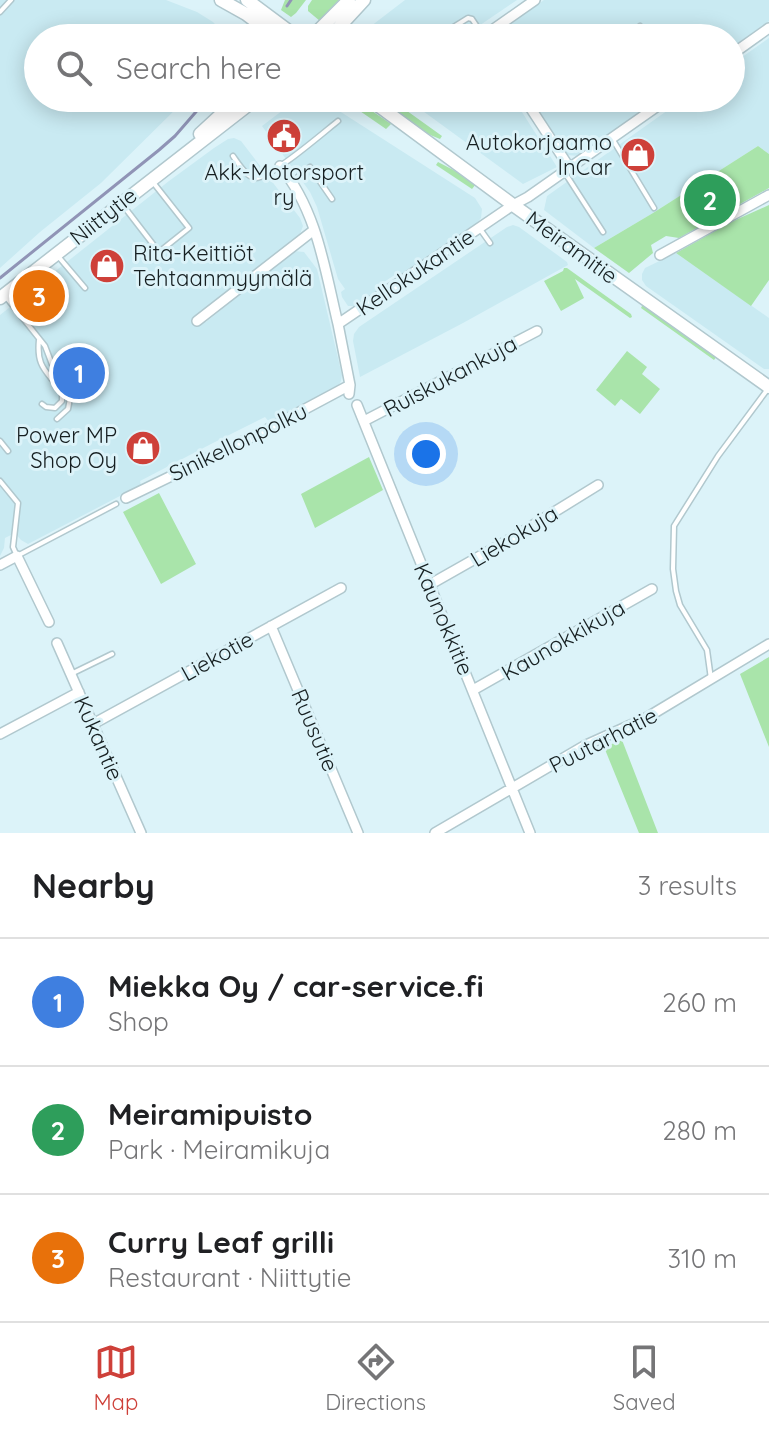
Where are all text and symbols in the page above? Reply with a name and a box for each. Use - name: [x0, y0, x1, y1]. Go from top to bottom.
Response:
- search box: [24, 24, 745, 112]
- icon: search: [52, 46, 96, 90]
- text: Search here: [116, 49, 282, 87]
- public building icon: Akk-Motorsport ry: [265, 117, 303, 155]
- place label: Autokorjaamo InCar: [466, 128, 613, 181]
- shop icon: Autokorjaamo InCar: [619, 136, 657, 174]
- place label: Akk-Motorsport ry: [204, 158, 364, 211]
- pin: 2: [684, 170, 736, 230]
- street label: Niittytie: [64, 181, 142, 251]
- street label: Meiramitie: [521, 204, 623, 290]
- street label: Kellokukantie: [351, 222, 479, 322]
- place label: Rita-Keittiöt Tehtaanmyymälä: [133, 239, 312, 292]
- shop icon: Rita-Keittiöt Tehtaanmyymälä: [88, 247, 126, 285]
- pin: 3: [13, 266, 65, 326]
- street label: Ruiskukankuja: [378, 329, 522, 423]
- pin: 1: [53, 343, 105, 403]
- street label: Sinikellonpolku: [164, 397, 312, 487]
- place label: Power MP Shop Oy: [16, 421, 117, 474]
- shop icon: Power MP Shop Oy: [124, 429, 162, 467]
- your location: [406, 434, 446, 474]
- street label: Liekokuja: [465, 499, 563, 573]
- street label: Kaunokkitie: [408, 559, 480, 679]
- street label: Kaunokkikuja: [496, 593, 630, 687]
- street label: Liekotie: [176, 625, 258, 687]
- street label: Ruusutie: [285, 684, 345, 776]
- street label: Kukantie: [68, 691, 130, 785]
- street label: Puutarhatie: [544, 701, 662, 779]
- text: Nearby: [32, 864, 155, 907]
- text: 3 results: [638, 869, 737, 902]
- text: Miekka Oy / car-service.fi: [108, 967, 484, 1005]
- text: 1: [53, 986, 63, 1019]
- text: 260 m: [662, 986, 737, 1019]
- text: Shop: [108, 1005, 169, 1038]
- text: Meiramipuisto: [108, 1095, 312, 1133]
- text: 2: [51, 1114, 65, 1147]
- text: 280 m: [662, 1114, 737, 1147]
- text: Park · Meiramikuja: [108, 1133, 330, 1166]
- text: Curry Leaf grilli: [108, 1223, 334, 1261]
- text: 3: [51, 1242, 65, 1275]
- text: 310 m: [667, 1242, 737, 1275]
- text: Restaurant · Niittytie: [108, 1261, 351, 1294]
- tab: Map: [93, 1340, 138, 1416]
- tab: Directions: [325, 1340, 426, 1416]
- tab: Saved: [613, 1340, 676, 1416]

